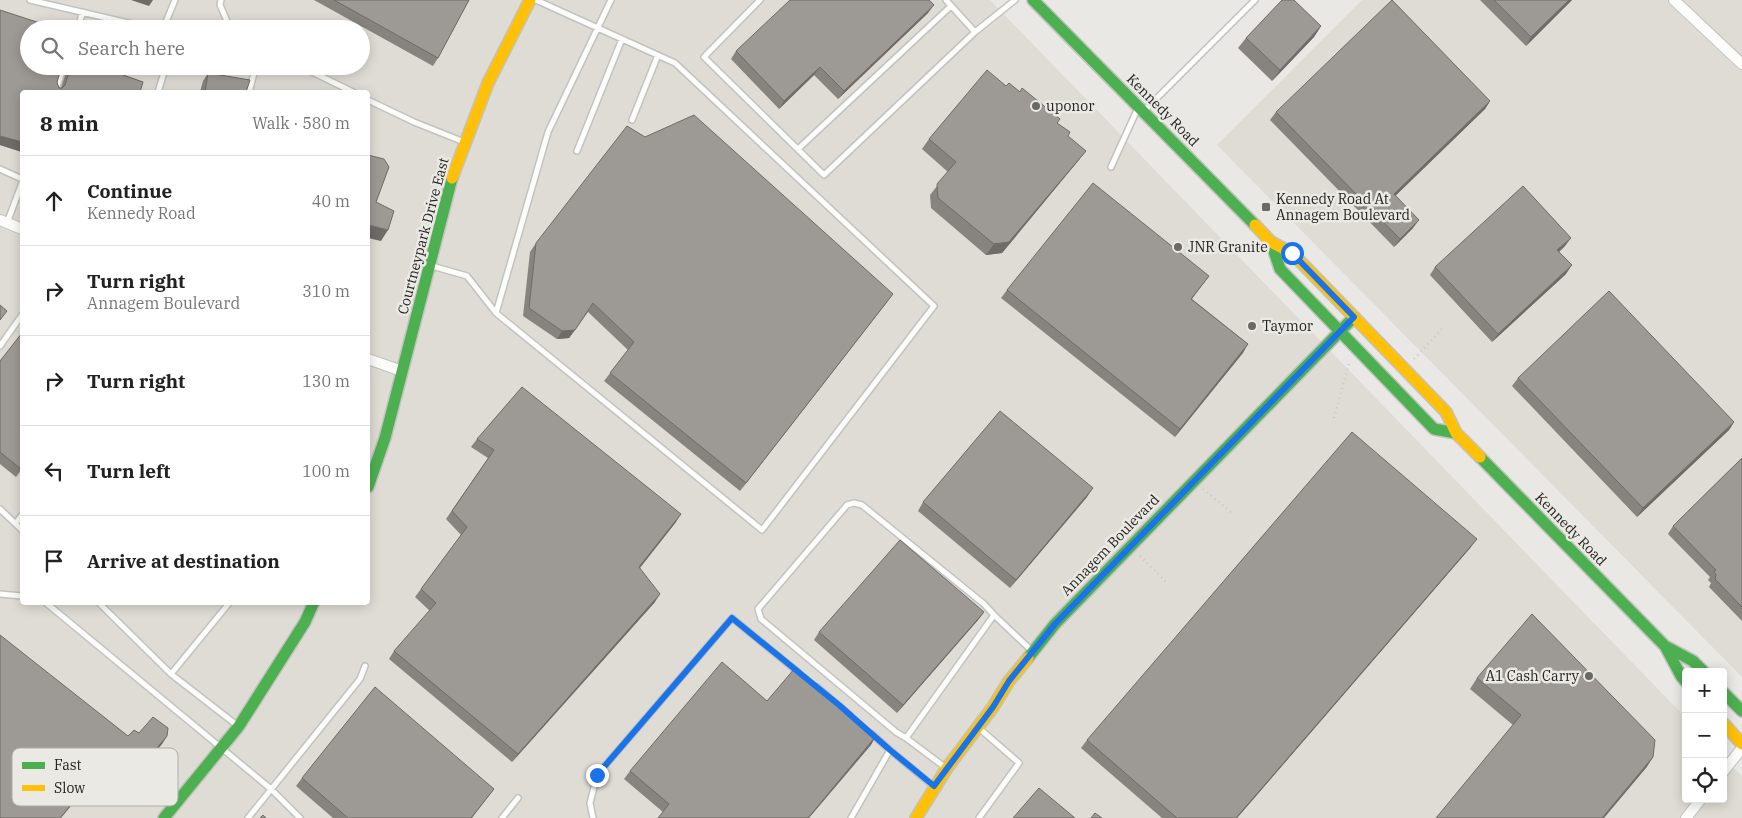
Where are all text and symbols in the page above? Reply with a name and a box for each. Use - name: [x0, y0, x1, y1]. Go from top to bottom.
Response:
- search box: [20, 20, 370, 75]
- icon: search: [38, 34, 66, 62]
- text: Search here: [78, 36, 185, 60]
- street label: Kennedy Road: [1123, 70, 1203, 150]
- place label: uponor: [1046, 97, 1095, 115]
- marker: uponor: [1030, 100, 1042, 112]
- text: 8 min: [40, 109, 99, 137]
- text: Walk · 580 m: [252, 113, 350, 133]
- street label: Courtneypark Drive East: [393, 156, 453, 316]
- text: Continue: [87, 179, 172, 203]
- icon: ahead: [40, 187, 68, 215]
- place label: Kennedy Road At Annagem Boulevard: [1276, 190, 1410, 224]
- text: 40 m: [312, 191, 350, 211]
- marker: Kennedy Road At Annagem Boulevard: [1260, 201, 1272, 213]
- text: Kennedy Road: [87, 203, 196, 223]
- place label: JNR Granite: [1188, 238, 1268, 256]
- marker: JNR Granite: [1172, 241, 1184, 253]
- route start: [1281, 242, 1304, 265]
- text: Turn right: [87, 269, 185, 293]
- icon: right: [40, 277, 68, 305]
- text: 310 m: [302, 281, 350, 301]
- text: Annagem Boulevard: [87, 293, 240, 313]
- place label: Taymor: [1262, 317, 1314, 335]
- marker: Taymor: [1246, 320, 1258, 332]
- icon: right: [40, 367, 68, 395]
- text: Turn right: [87, 369, 185, 393]
- text: 130 m: [302, 371, 350, 391]
- icon: left: [40, 457, 68, 485]
- text: Turn left: [87, 459, 170, 483]
- text: 100 m: [302, 461, 350, 481]
- street label: Kennedy Road: [1531, 489, 1611, 570]
- street label: Annagem Boulevard: [1057, 490, 1163, 599]
- icon: arrive: [40, 547, 68, 575]
- text: Arrive at destination: [87, 549, 280, 573]
- place label: A1 Cash Carry: [1485, 667, 1580, 685]
- map controls: [1682, 668, 1727, 803]
- button: +: [1682, 668, 1727, 713]
- marker: A1 Cash Carry: [1583, 670, 1595, 682]
- button: −: [1682, 713, 1727, 758]
- legend: [12, 748, 178, 806]
- text: Fast: [54, 756, 82, 774]
- button: locate: [1682, 758, 1727, 803]
- route end: [586, 764, 609, 787]
- text: Slow: [54, 779, 85, 797]

